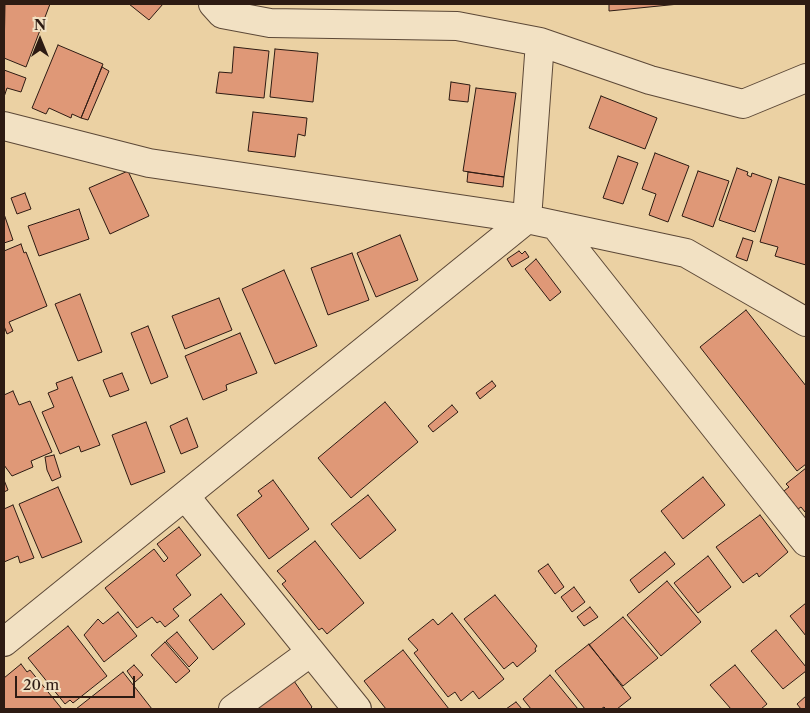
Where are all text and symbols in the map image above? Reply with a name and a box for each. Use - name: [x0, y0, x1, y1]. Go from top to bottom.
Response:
- north arrow: [15, 15, 65, 65]
- text: N: [34, 16, 46, 34]
- scale bar: [18, 666, 138, 698]
- text: 20 m: [23, 675, 59, 694]

